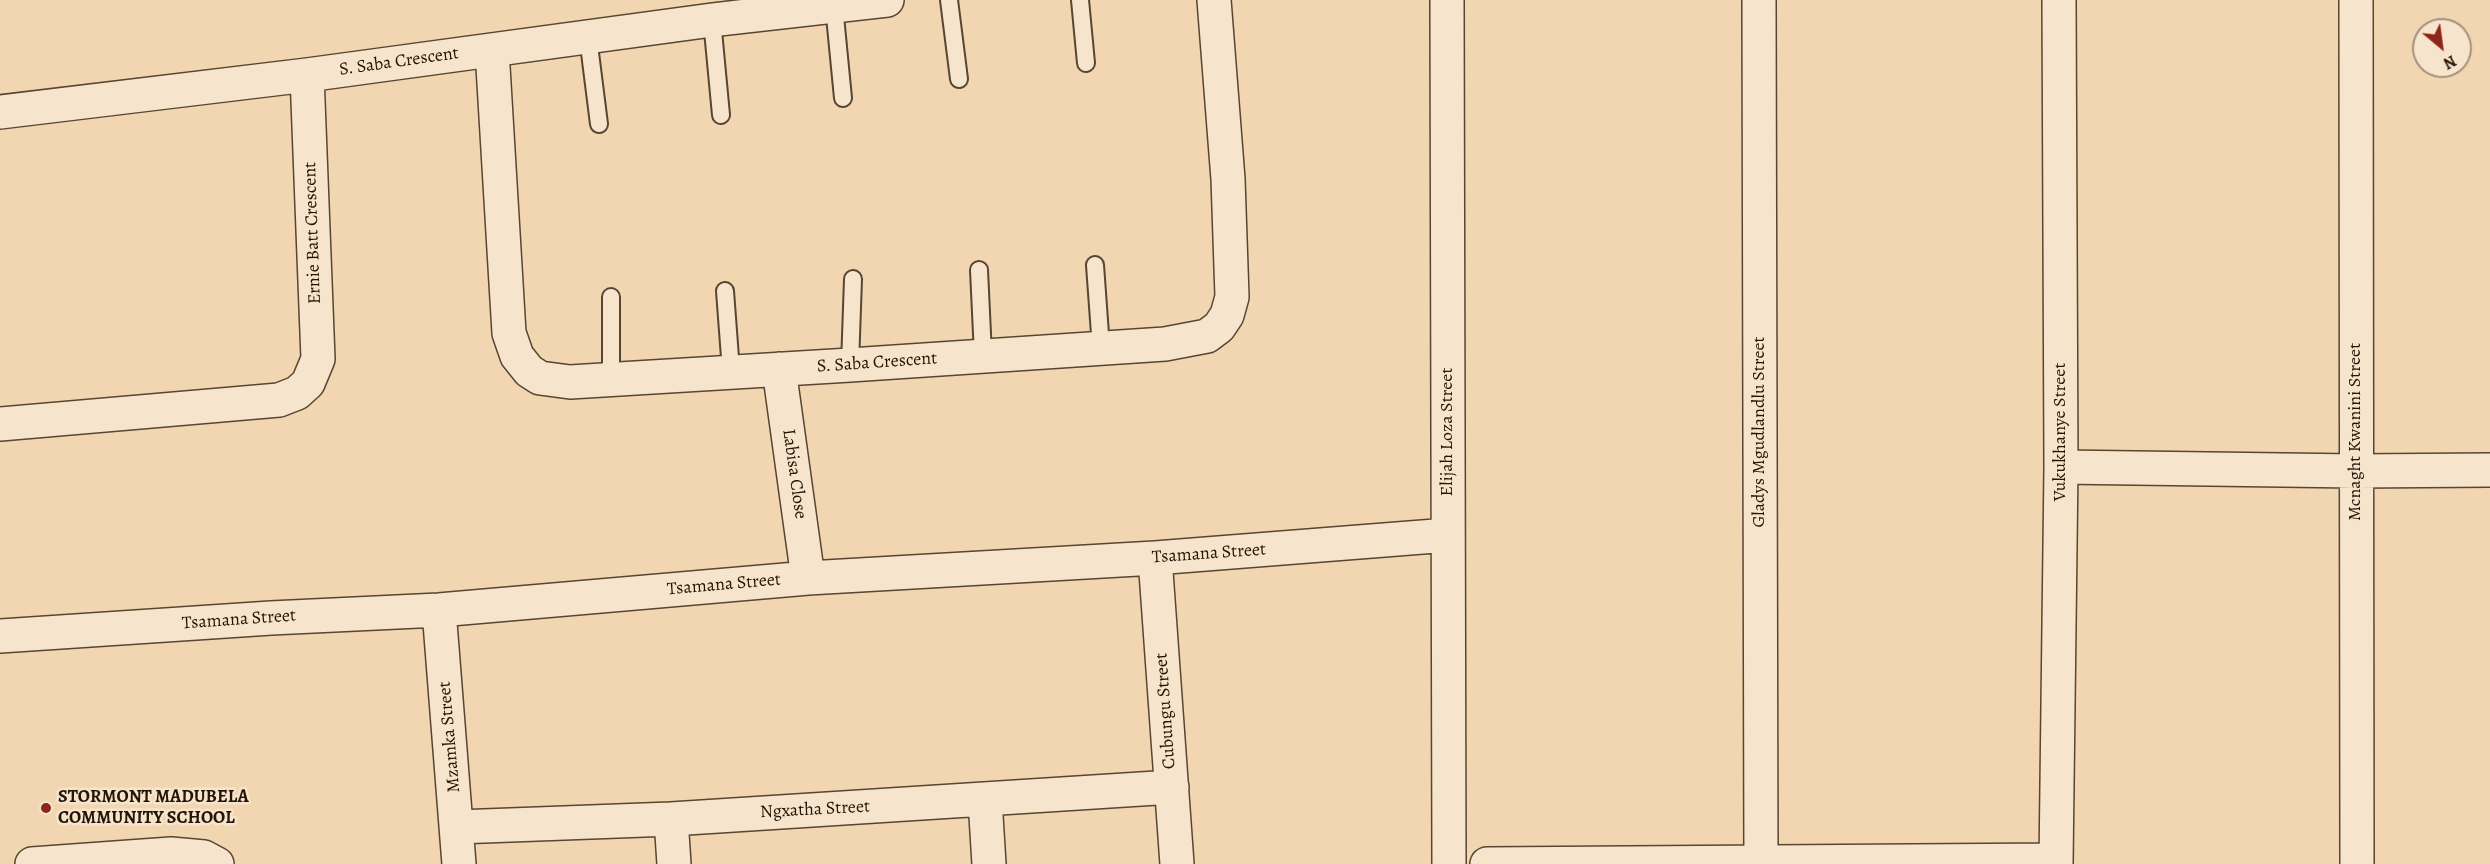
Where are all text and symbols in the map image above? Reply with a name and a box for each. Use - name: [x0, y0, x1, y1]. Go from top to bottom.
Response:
- north arrow: [2412, 18, 2472, 78]
- street label: S. Saba Crescent: [338, 43, 460, 81]
- text: N: [2439, 50, 2460, 74]
- street label: Ernie Batt Crescent: [300, 162, 326, 304]
- street label: Gladys Mgudlandlu Street: [1749, 336, 1771, 528]
- street label: Mcnaght Kwanini Street: [2345, 343, 2367, 521]
- street label: S. Saba Crescent: [816, 348, 938, 378]
- street label: Vukukhanye Street: [2050, 363, 2072, 501]
- street label: Elijah Loza Street: [1437, 368, 1459, 496]
- street label: Labisa Close: [777, 428, 811, 520]
- street label: Tsamana Street: [1151, 539, 1267, 569]
- street label: Tsamana Street: [666, 569, 782, 601]
- street label: Tsamana Street: [181, 605, 297, 635]
- street label: Cubungu Street: [1151, 652, 1181, 770]
- street label: Mzamka Street: [434, 680, 466, 794]
- place label: STORMONT MADUBELA COMMUNITY SCHOOL: [58, 787, 249, 830]
- street label: Ngxatha Street: [760, 796, 870, 824]
- marker: STORMONT MADUBELA COMMUNITY SCHOOL: [39, 801, 53, 815]

